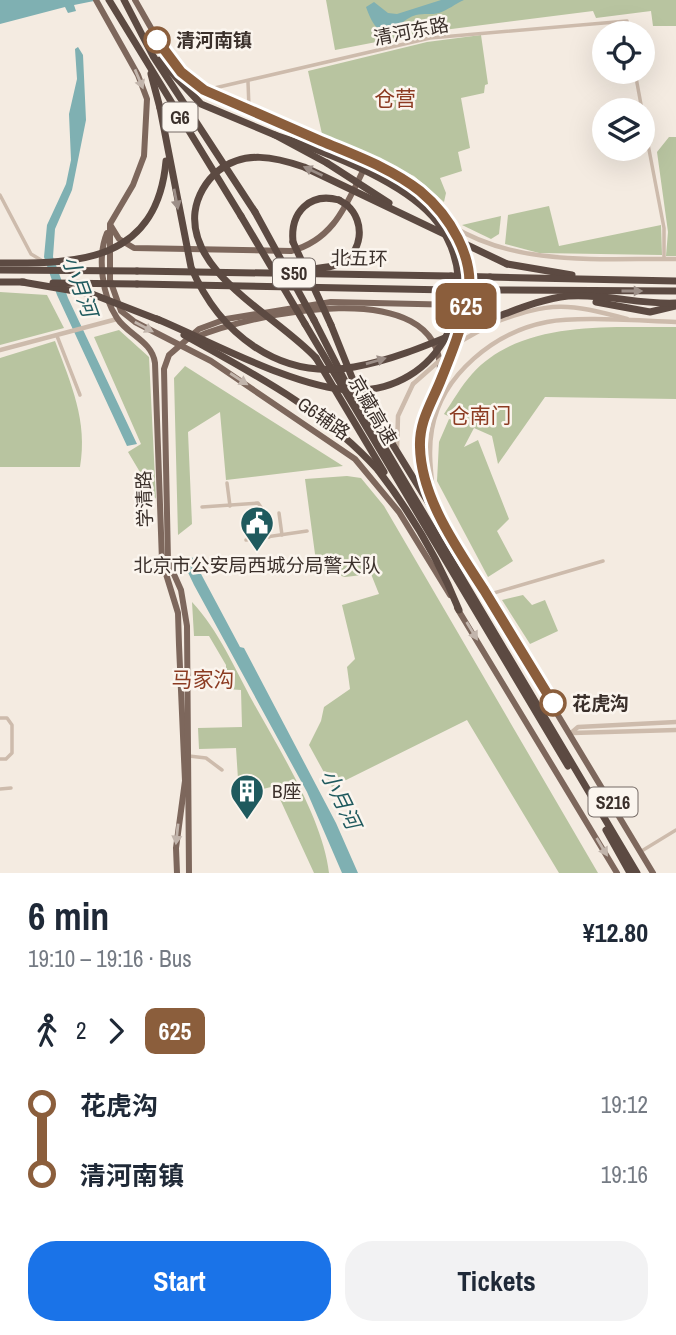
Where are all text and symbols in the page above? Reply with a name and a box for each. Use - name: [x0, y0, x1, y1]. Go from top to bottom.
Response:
- street label: 清河东路: [371, 11, 451, 51]
- map controls: [592, 21, 655, 161]
- button: locate: [592, 21, 655, 84]
- marker: 清河南镇: [144, 27, 170, 53]
- place label: 清河南镇: [176, 27, 252, 53]
- one-way arrow: [133, 69, 145, 89]
- district label: 仓营: [374, 84, 416, 113]
- button: layers: [592, 98, 655, 161]
- road number: G6: [162, 103, 198, 132]
- one-way arrow: [303, 165, 323, 177]
- one-way arrow: [171, 188, 182, 210]
- street label: 北五环: [330, 245, 388, 271]
- water label: 小月河: [56, 251, 106, 324]
- road number: S50: [273, 258, 315, 288]
- line badge: 625: [426, 283, 506, 329]
- one-way arrow: [621, 285, 643, 297]
- text: 625: [450, 290, 482, 322]
- one-way arrow: [135, 321, 154, 333]
- one-way arrow: [366, 356, 387, 366]
- street label: 京藏高速: [343, 371, 403, 449]
- one-way arrow: [229, 372, 249, 385]
- street label: G6辅路: [292, 390, 356, 446]
- district label: 仓南门: [449, 401, 512, 430]
- street label: 学清路: [130, 470, 158, 528]
- public building icon: 北京市公安局西城分局警犬队: [238, 504, 276, 553]
- place label: 北京市公安局西城分局警犬队: [133, 552, 381, 578]
- one-way arrow: [465, 622, 478, 641]
- district label: 马家沟: [172, 665, 235, 694]
- marker: 花虎沟: [540, 690, 566, 716]
- place label: 花虎沟: [572, 690, 629, 716]
- water label: 小月河: [314, 764, 370, 837]
- building icon: B座: [228, 772, 266, 821]
- place label: B座: [272, 778, 301, 804]
- road number: S216: [588, 788, 638, 816]
- one-way arrow: [172, 823, 183, 845]
- one-way arrow: [595, 838, 608, 857]
- text: 6 min: [28, 891, 109, 942]
- text: ¥12.80: [583, 915, 648, 950]
- text: 19:10 – 19:16 · Bus: [28, 943, 192, 974]
- icon: walk: [28, 1012, 66, 1050]
- icon: forward: [97, 1012, 135, 1050]
- text: 2: [76, 1015, 87, 1046]
- text: 625: [159, 1015, 191, 1047]
- text: 花虎沟: [80, 1088, 158, 1123]
- text: 19:12: [601, 1089, 648, 1120]
- text: 清河南镇: [80, 1158, 184, 1193]
- text: 19:16: [601, 1159, 648, 1190]
- button: Start: [28, 1241, 331, 1321]
- button: Tickets: [345, 1241, 648, 1321]

